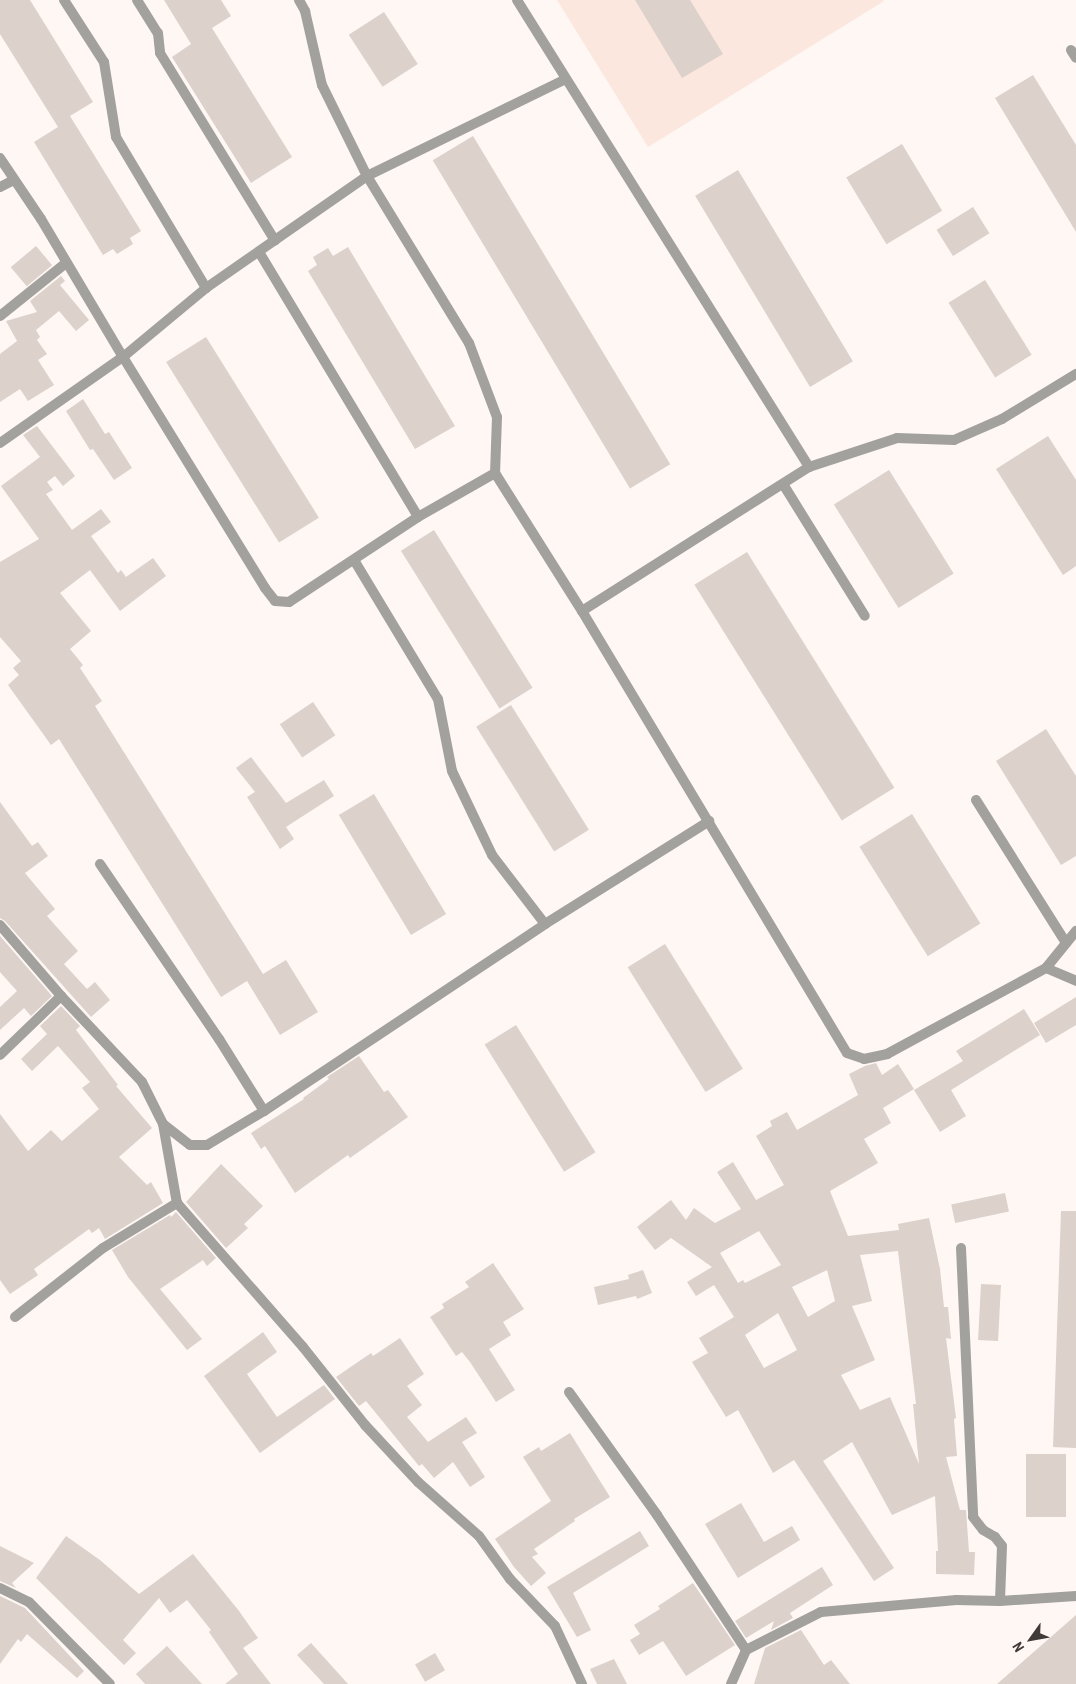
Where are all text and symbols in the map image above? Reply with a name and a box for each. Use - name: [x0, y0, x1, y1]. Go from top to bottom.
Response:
- north arrow: [1006, 1614, 1056, 1664]
- text: N: [1009, 1639, 1027, 1655]

